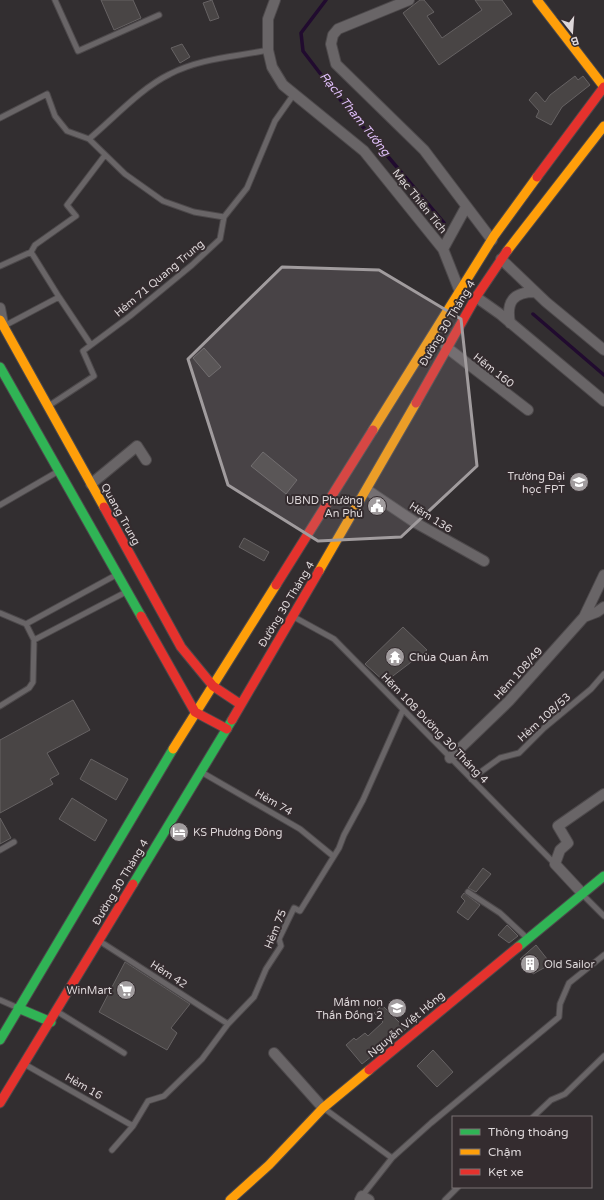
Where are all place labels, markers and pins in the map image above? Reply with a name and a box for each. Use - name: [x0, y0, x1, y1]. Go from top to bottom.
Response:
- place label: Trường Đại học FPT: [508, 470, 565, 496]
- school or university icon: Trường Đại học FPT: [568, 471, 590, 493]
- place label: UBND Phường An Phú: [286, 494, 363, 520]
- public building icon: UBND Phường An Phú: [366, 495, 388, 517]
- temple icon: Chùa Quan Âm: [384, 646, 406, 668]
- place label: Chùa Quan Âm: [409, 651, 489, 664]
- hotel icon: KS Phương Đông: [168, 821, 190, 843]
- place label: KS Phương Đông: [193, 826, 282, 839]
- building icon: Old Sailor: [519, 953, 541, 975]
- place label: Old Sailor: [544, 958, 595, 971]
- supermarket icon: WinMart: [115, 979, 137, 1001]
- place label: WinMart: [66, 984, 112, 997]
- place label: Mầm non Thần Đồng 2: [316, 996, 383, 1022]
- school or university icon: Mầm non Thần Đồng 2: [386, 997, 408, 1019]

